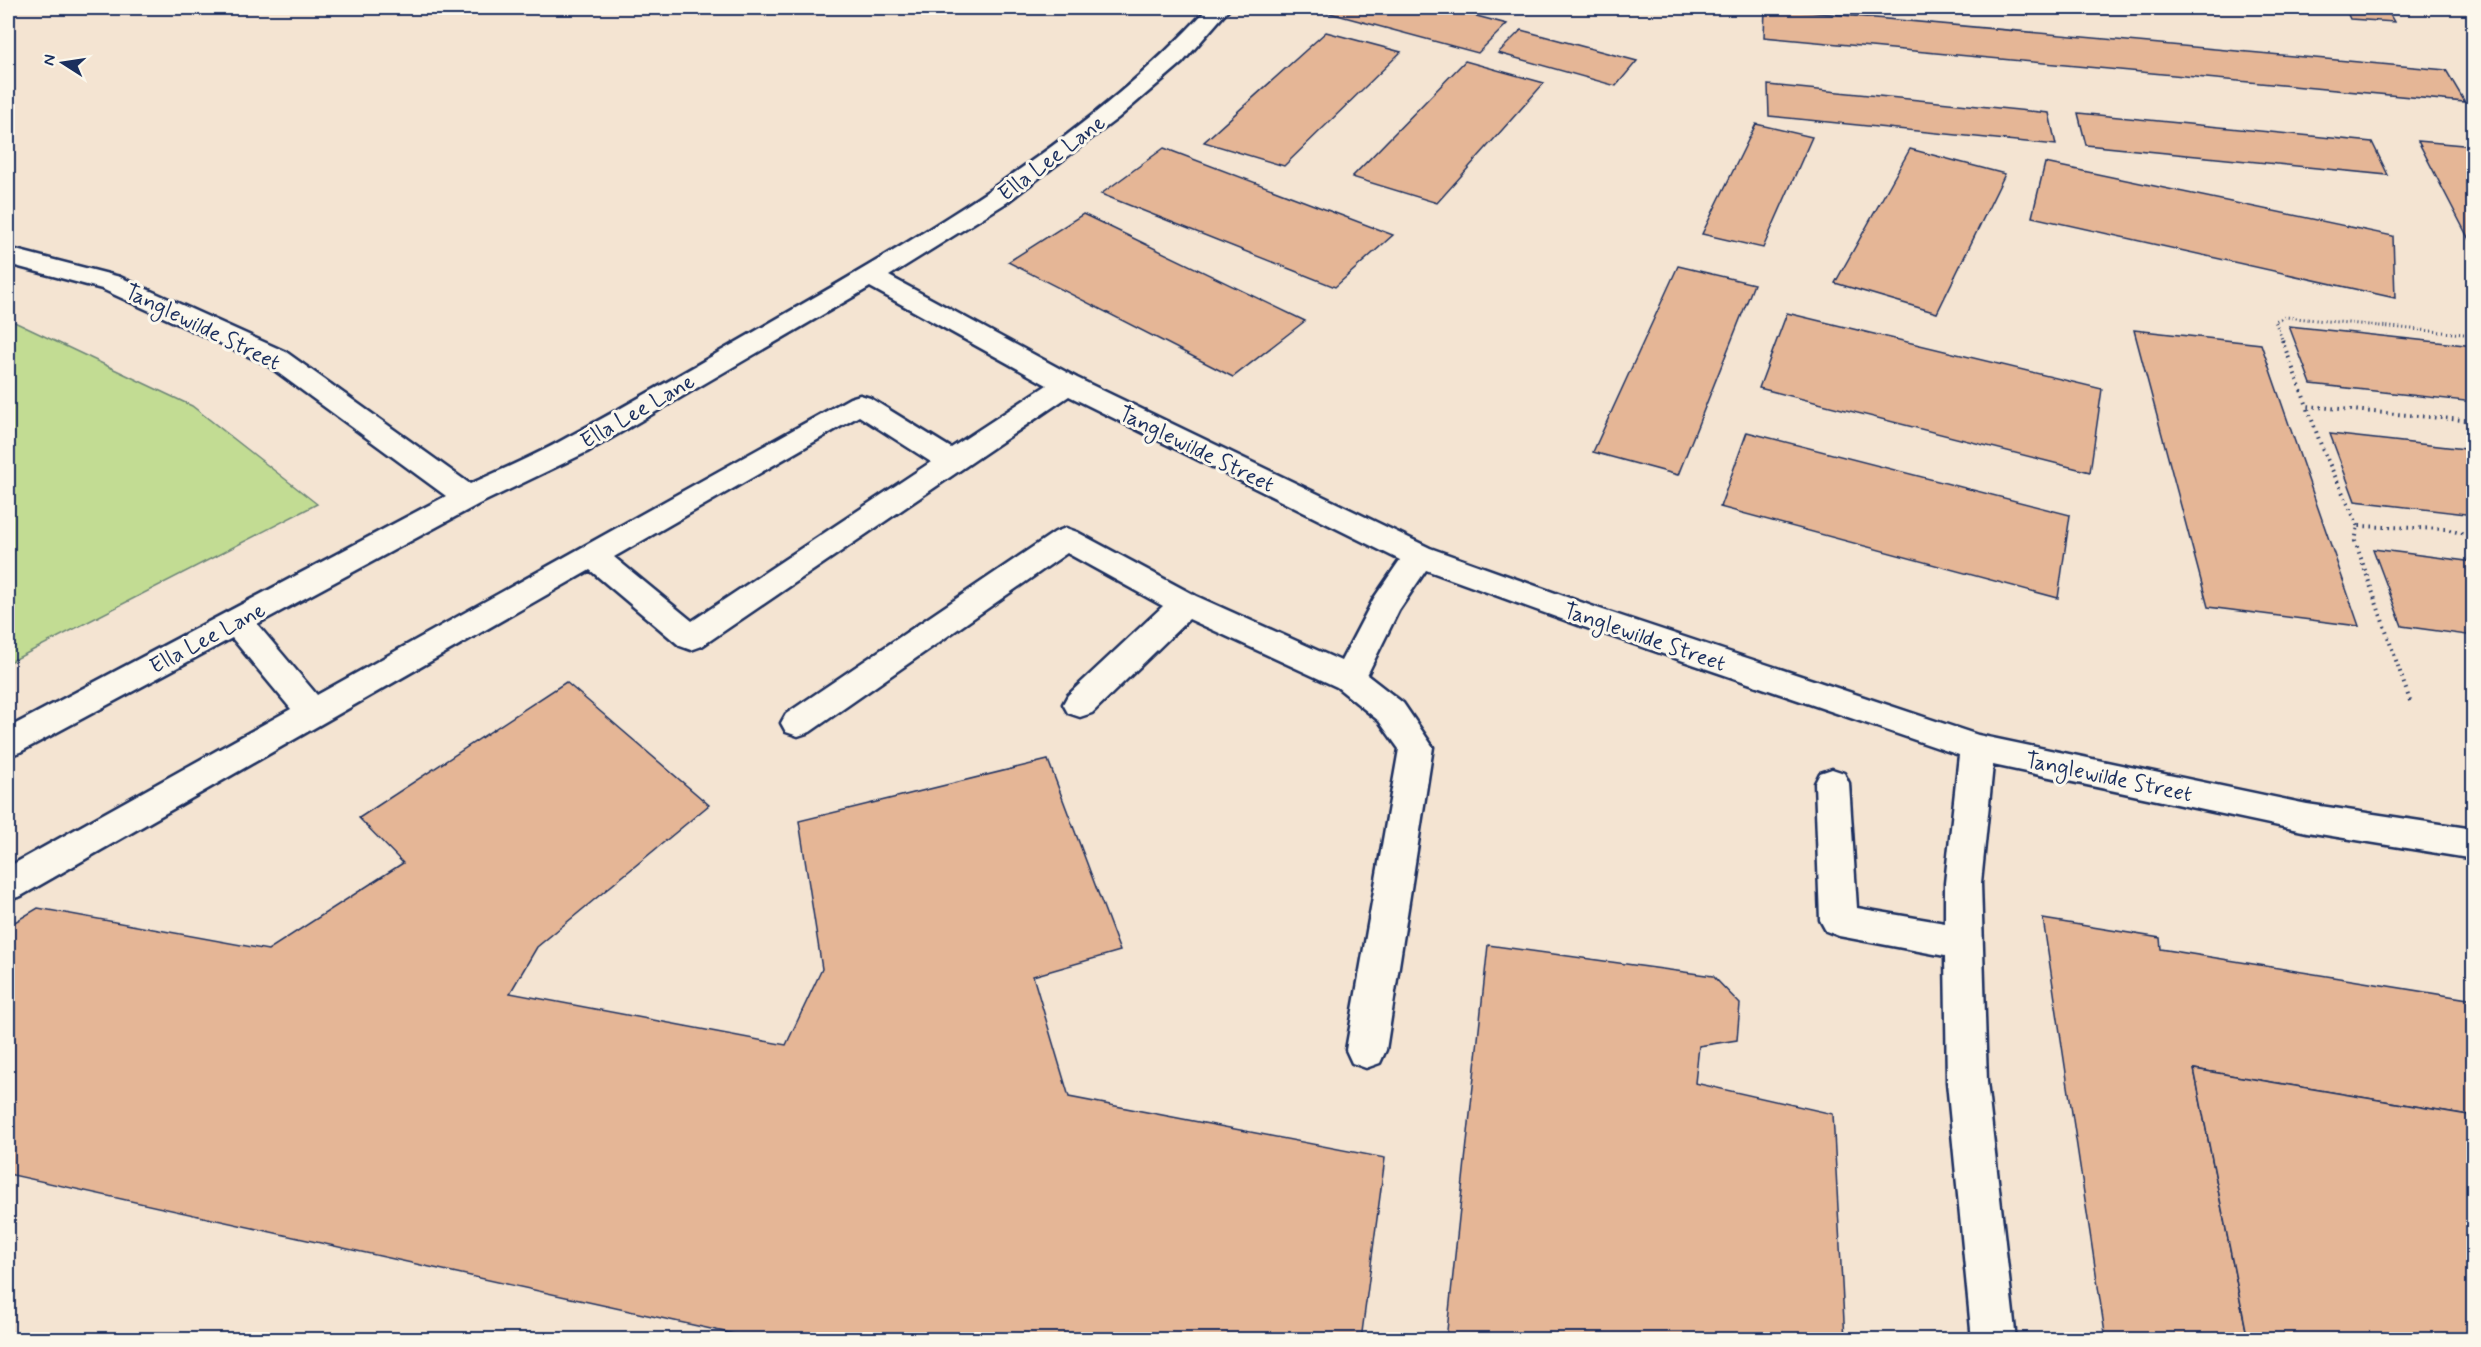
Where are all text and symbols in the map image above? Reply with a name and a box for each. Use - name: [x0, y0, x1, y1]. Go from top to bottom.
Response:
- north arrow: [33, 33, 93, 93]
- text: N: [38, 53, 61, 68]
- street label: Ella Lee Lane: [993, 109, 1111, 208]
- street label: Tanglewilde Street: [118, 278, 285, 380]
- street label: Ella Lee Lane: [576, 368, 700, 456]
- street label: Tanglewilde Street: [1112, 400, 1279, 502]
- street label: Ella Lee Lane: [145, 597, 271, 681]
- street label: Tanglewilde Street: [1558, 597, 1729, 682]
- street label: Tanglewilde Street: [2022, 747, 2195, 812]

